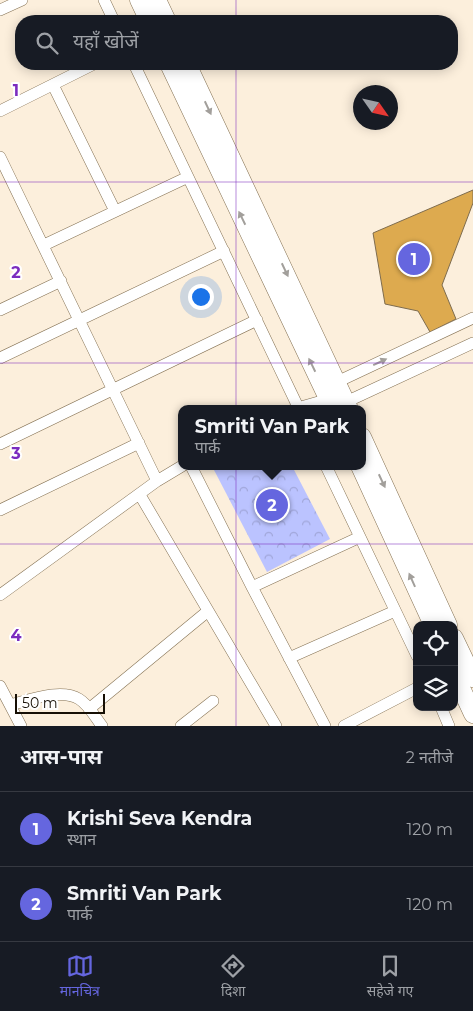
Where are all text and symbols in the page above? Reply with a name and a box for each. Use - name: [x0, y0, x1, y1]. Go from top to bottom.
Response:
- search box: [15, 15, 458, 70]
- icon: search: [33, 29, 61, 57]
- text: यहाँ खोजें: [73, 30, 139, 53]
- text: 1: [13, 81, 19, 100]
- north arrow: [353, 85, 398, 130]
- one-way arrow: [204, 101, 212, 115]
- one-way arrow: [238, 211, 246, 225]
- pin: 1: [398, 240, 430, 278]
- text: 2: [11, 263, 21, 282]
- one-way arrow: [281, 263, 289, 278]
- your location: [188, 284, 214, 310]
- one-way arrow: [308, 358, 316, 372]
- one-way arrow: [373, 358, 388, 366]
- popup: [178, 405, 366, 470]
- text: Smriti Van Park: [195, 415, 349, 438]
- text: पार्क: [195, 438, 220, 457]
- text: 3: [10, 444, 21, 463]
- one-way arrow: [379, 474, 387, 488]
- pin: 2: [256, 486, 288, 524]
- one-way arrow: [408, 573, 416, 587]
- map controls: [413, 621, 458, 711]
- button: locate: [413, 621, 458, 666]
- text: 4: [10, 626, 22, 645]
- button: layers: [413, 666, 458, 711]
- scale bar: [15, 691, 105, 714]
- text: 50 m: [22, 694, 58, 712]
- text: आस-पास: [20, 744, 102, 769]
- text: 2 नतीजे: [406, 748, 453, 767]
- text: Krishi Seva Kendra: [67, 807, 252, 830]
- text: 1: [33, 820, 39, 839]
- text: 120 m: [406, 820, 453, 839]
- text: स्थान: [67, 830, 96, 849]
- text: Smriti Van Park: [67, 882, 222, 905]
- text: 2: [31, 895, 41, 914]
- text: 120 m: [406, 895, 453, 914]
- text: पार्क: [67, 905, 93, 924]
- tab: मानचित्र: [60, 952, 100, 1002]
- tab: दिशा: [219, 952, 247, 1002]
- tab: सहेजे गए: [367, 952, 413, 1002]

